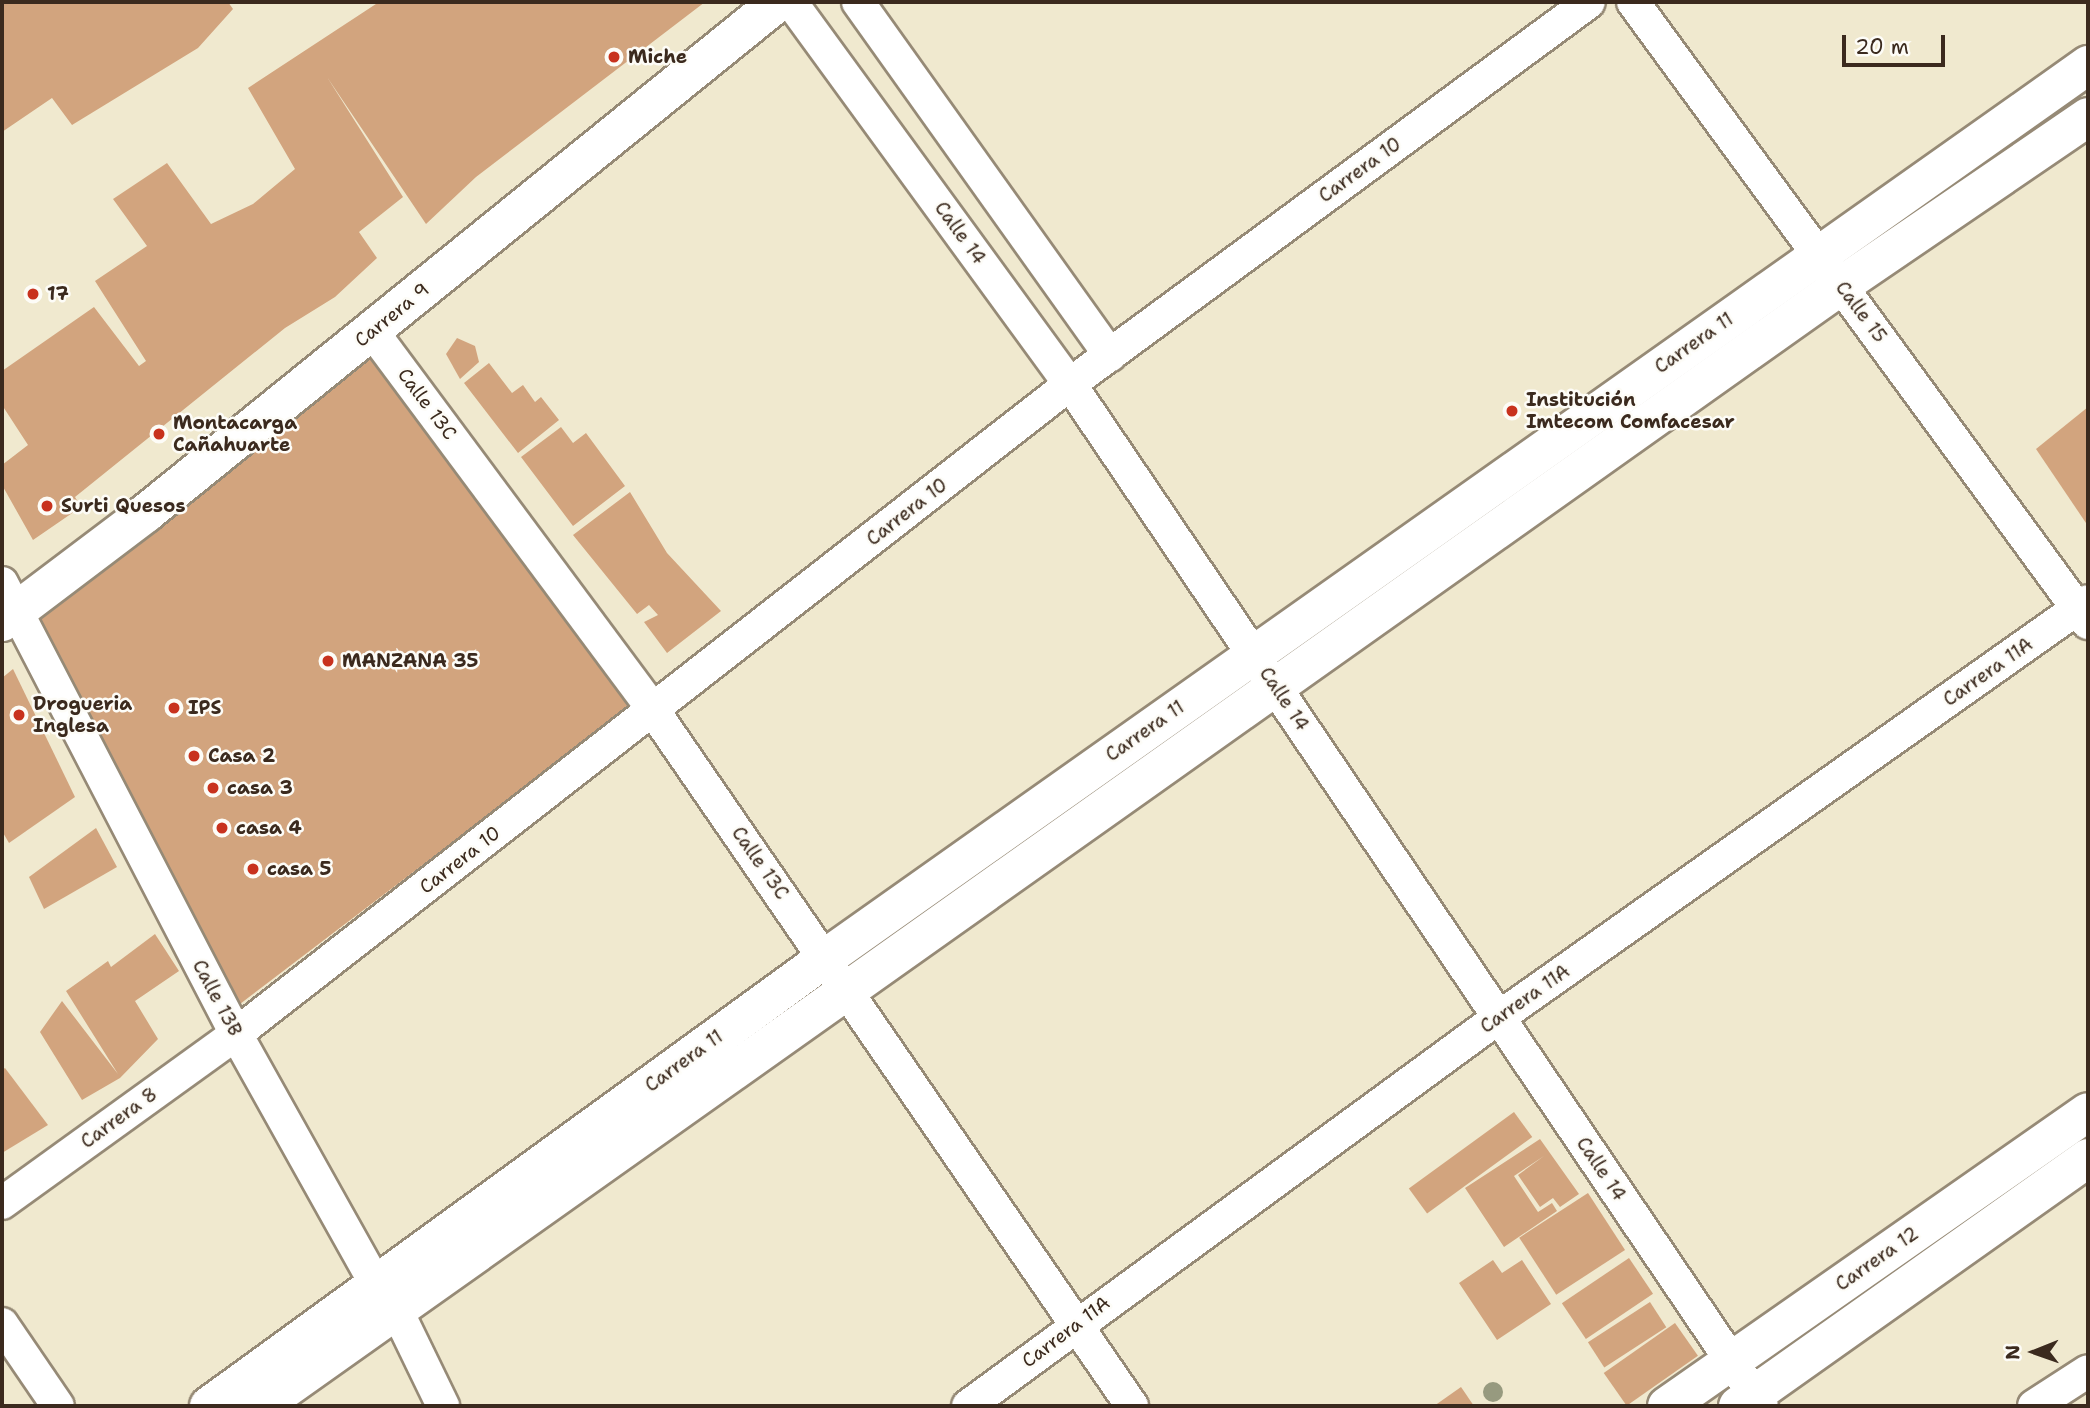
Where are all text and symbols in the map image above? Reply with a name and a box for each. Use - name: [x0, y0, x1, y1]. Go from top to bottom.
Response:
- scale bar: [1845, 21, 1948, 65]
- text: 20 m: [1855, 33, 1909, 61]
- place label: Miche: [628, 46, 687, 68]
- marker: Miche: [606, 49, 622, 65]
- street label: Carrera 10: [1314, 132, 1406, 208]
- street label: Calle 14: [930, 197, 990, 269]
- street label: Calle 15: [1831, 277, 1891, 347]
- street label: Carrera 9: [350, 278, 434, 352]
- place label: 17: [47, 283, 69, 305]
- marker: 17: [25, 286, 41, 302]
- street label: Carrera 11: [1650, 308, 1738, 378]
- street label: Calle 13C: [393, 364, 461, 444]
- place label: Institución Imtecom Comfacesar: [1526, 389, 1735, 433]
- marker: Institución Imtecom Comfacesar: [1504, 403, 1520, 419]
- place label: Montacarga Cañahuarte: [173, 412, 297, 456]
- marker: Montacarga Cañahuarte: [151, 426, 167, 442]
- street label: Carrera 10: [862, 473, 952, 551]
- place label: Surti Quesos: [61, 495, 185, 517]
- marker: Surti Quesos: [39, 498, 55, 514]
- street label: Carrera 11A: [1939, 633, 2037, 711]
- place label: MANZANA 35: [342, 650, 478, 672]
- marker: MANZANA 35: [320, 653, 336, 669]
- street label: Calle 14: [1254, 663, 1314, 735]
- place label: Drogueria Inglesa: [33, 693, 132, 737]
- street label: Carrera 11: [1101, 696, 1189, 766]
- place label: IPS: [188, 697, 221, 719]
- marker: IPS: [166, 700, 182, 716]
- marker: Drogueria Inglesa: [11, 707, 27, 723]
- place label: Casa 2: [208, 745, 275, 767]
- marker: Casa 2: [186, 748, 202, 764]
- place label: casa 3: [227, 777, 293, 799]
- marker: casa 3: [205, 780, 221, 796]
- place label: casa 4: [236, 817, 302, 839]
- marker: casa 4: [214, 820, 230, 836]
- street label: Carrera 10: [415, 821, 505, 899]
- street label: Calle 13C: [727, 822, 793, 904]
- place label: casa 5: [267, 858, 331, 880]
- marker: casa 5: [245, 861, 261, 877]
- street label: Calle 13B: [187, 956, 247, 1040]
- street label: Carrera 11A: [1476, 960, 1574, 1038]
- street label: Carrera 11: [641, 1025, 727, 1097]
- street label: Carrera 8: [76, 1083, 162, 1153]
- street label: Calle 14: [1571, 1133, 1631, 1205]
- street label: Carrera 12: [1831, 1222, 1923, 1296]
- street label: Carrera 11A: [1018, 1292, 1114, 1372]
- north arrow: [1999, 1317, 2069, 1387]
- text: N: [2000, 1345, 2025, 1360]

